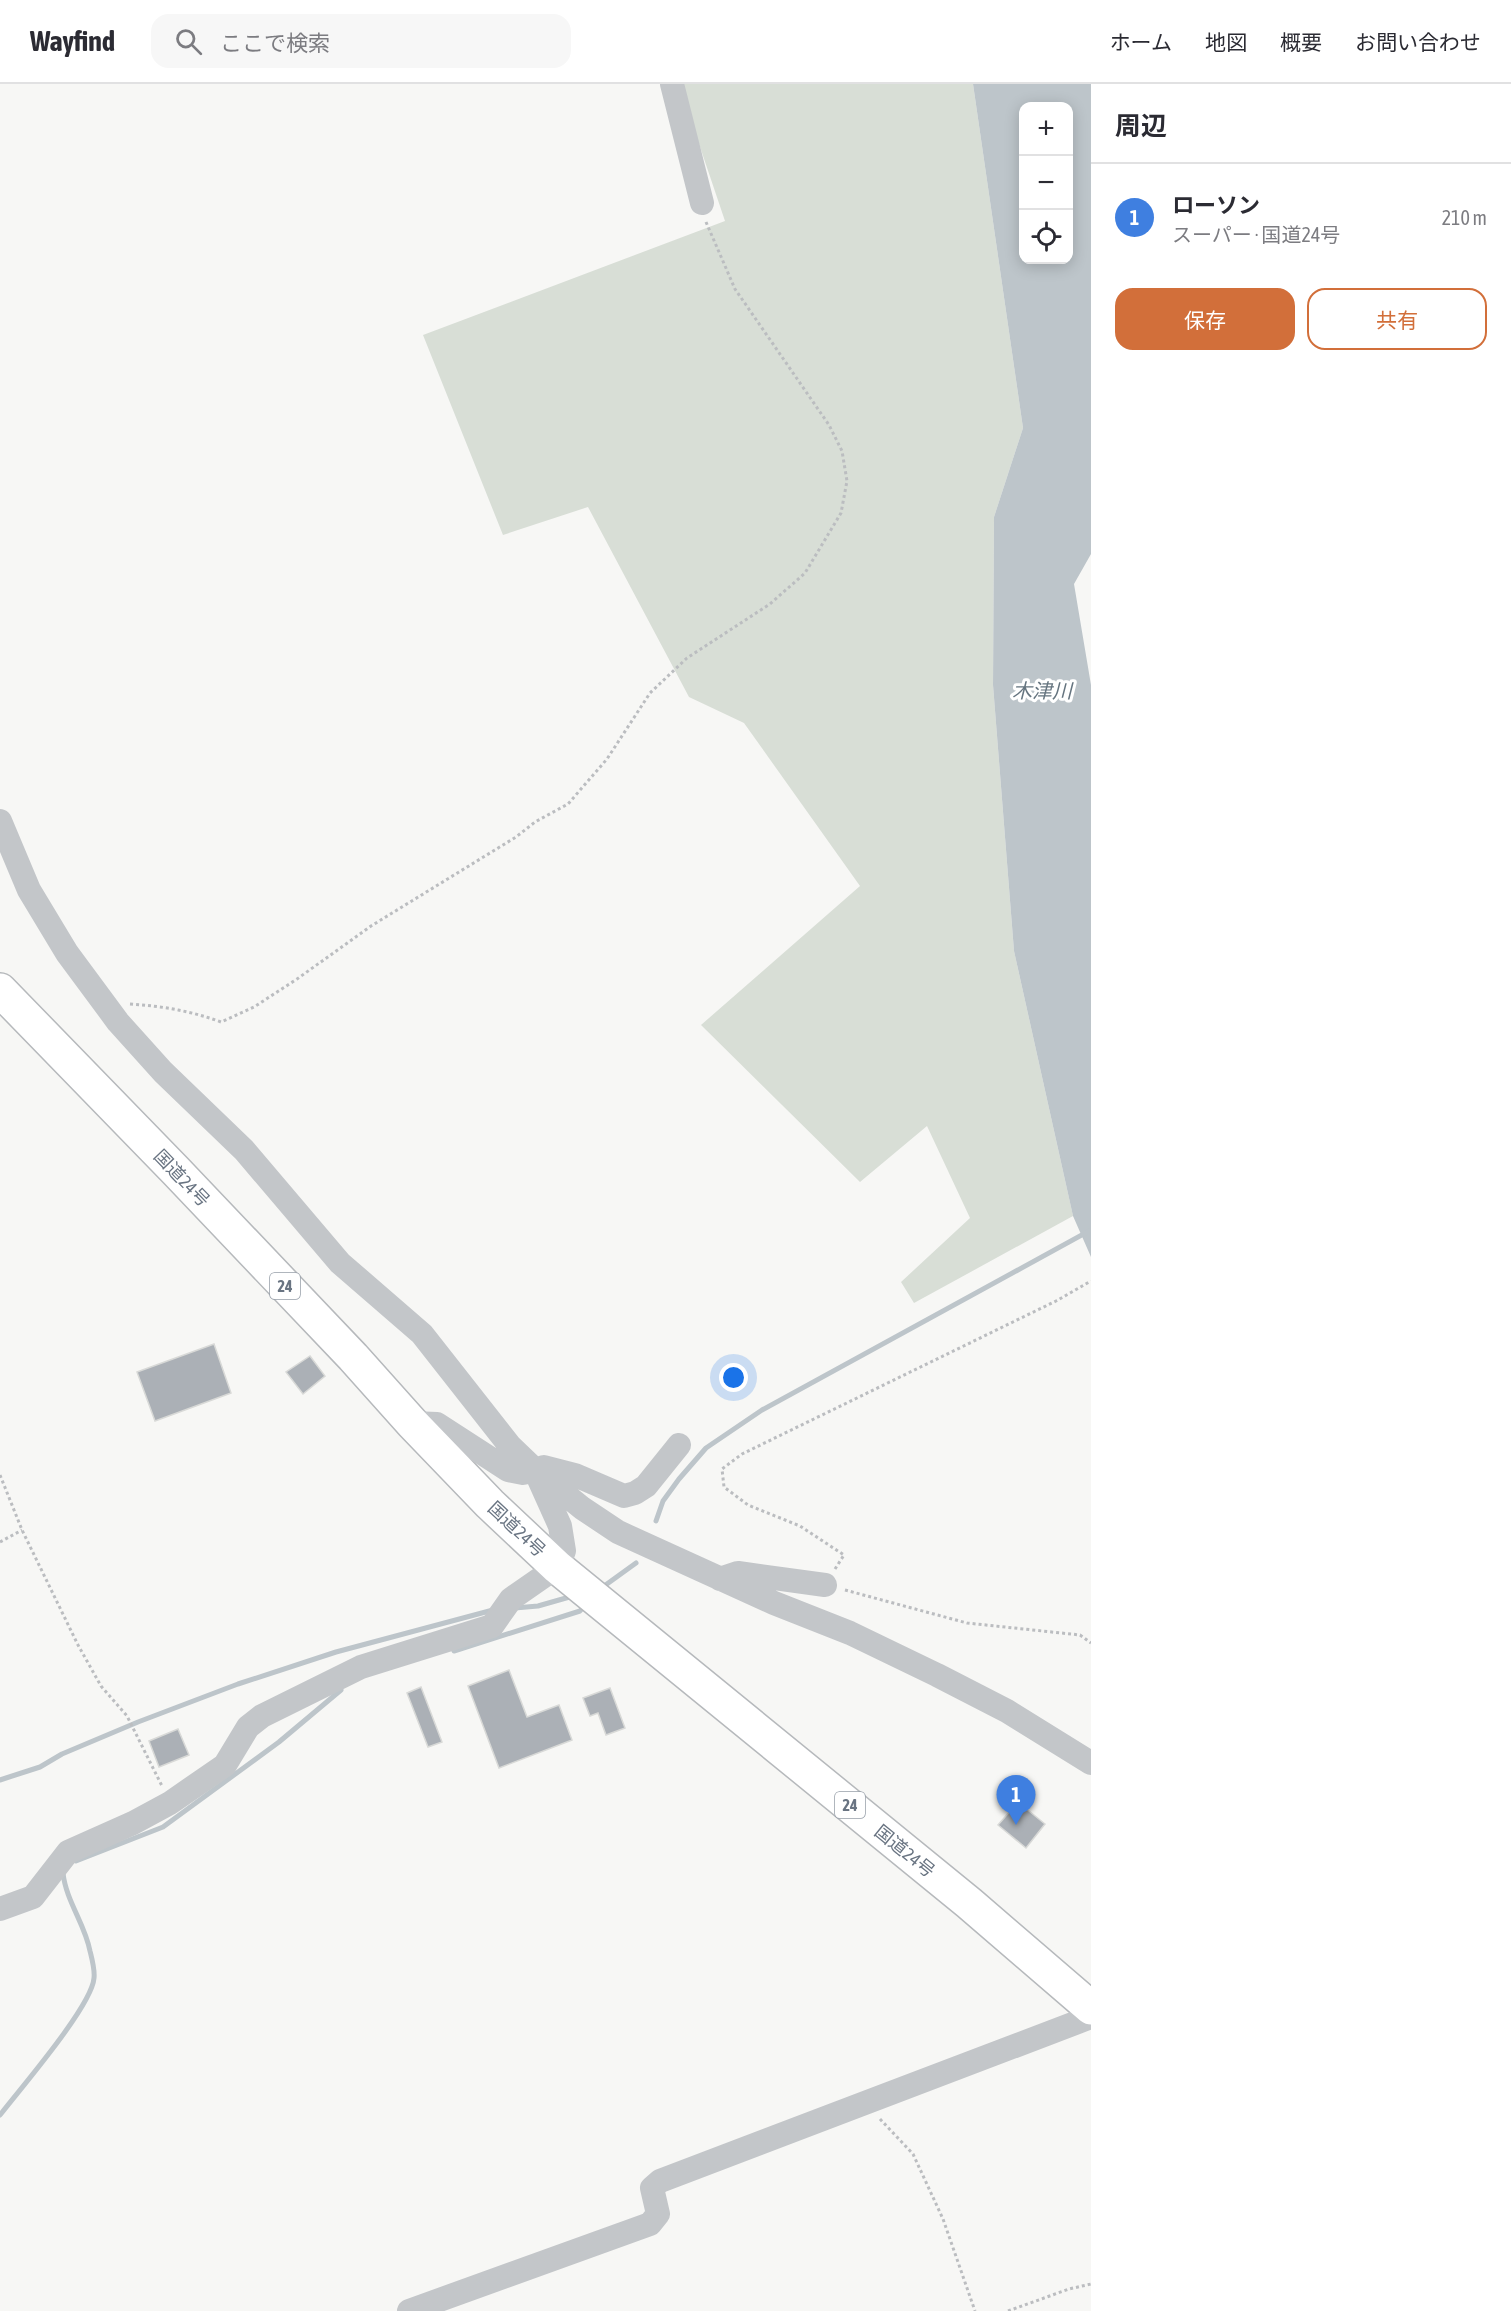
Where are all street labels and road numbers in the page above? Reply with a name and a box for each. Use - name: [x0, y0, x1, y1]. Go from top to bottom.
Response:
- street label: 国道24号: [150, 1145, 214, 1211]
- road number: 24: [270, 1273, 300, 1299]
- street label: 国道24号: [484, 1497, 550, 1561]
- road number: 24: [835, 1792, 865, 1818]
- street label: 国道24号: [871, 1821, 939, 1881]

